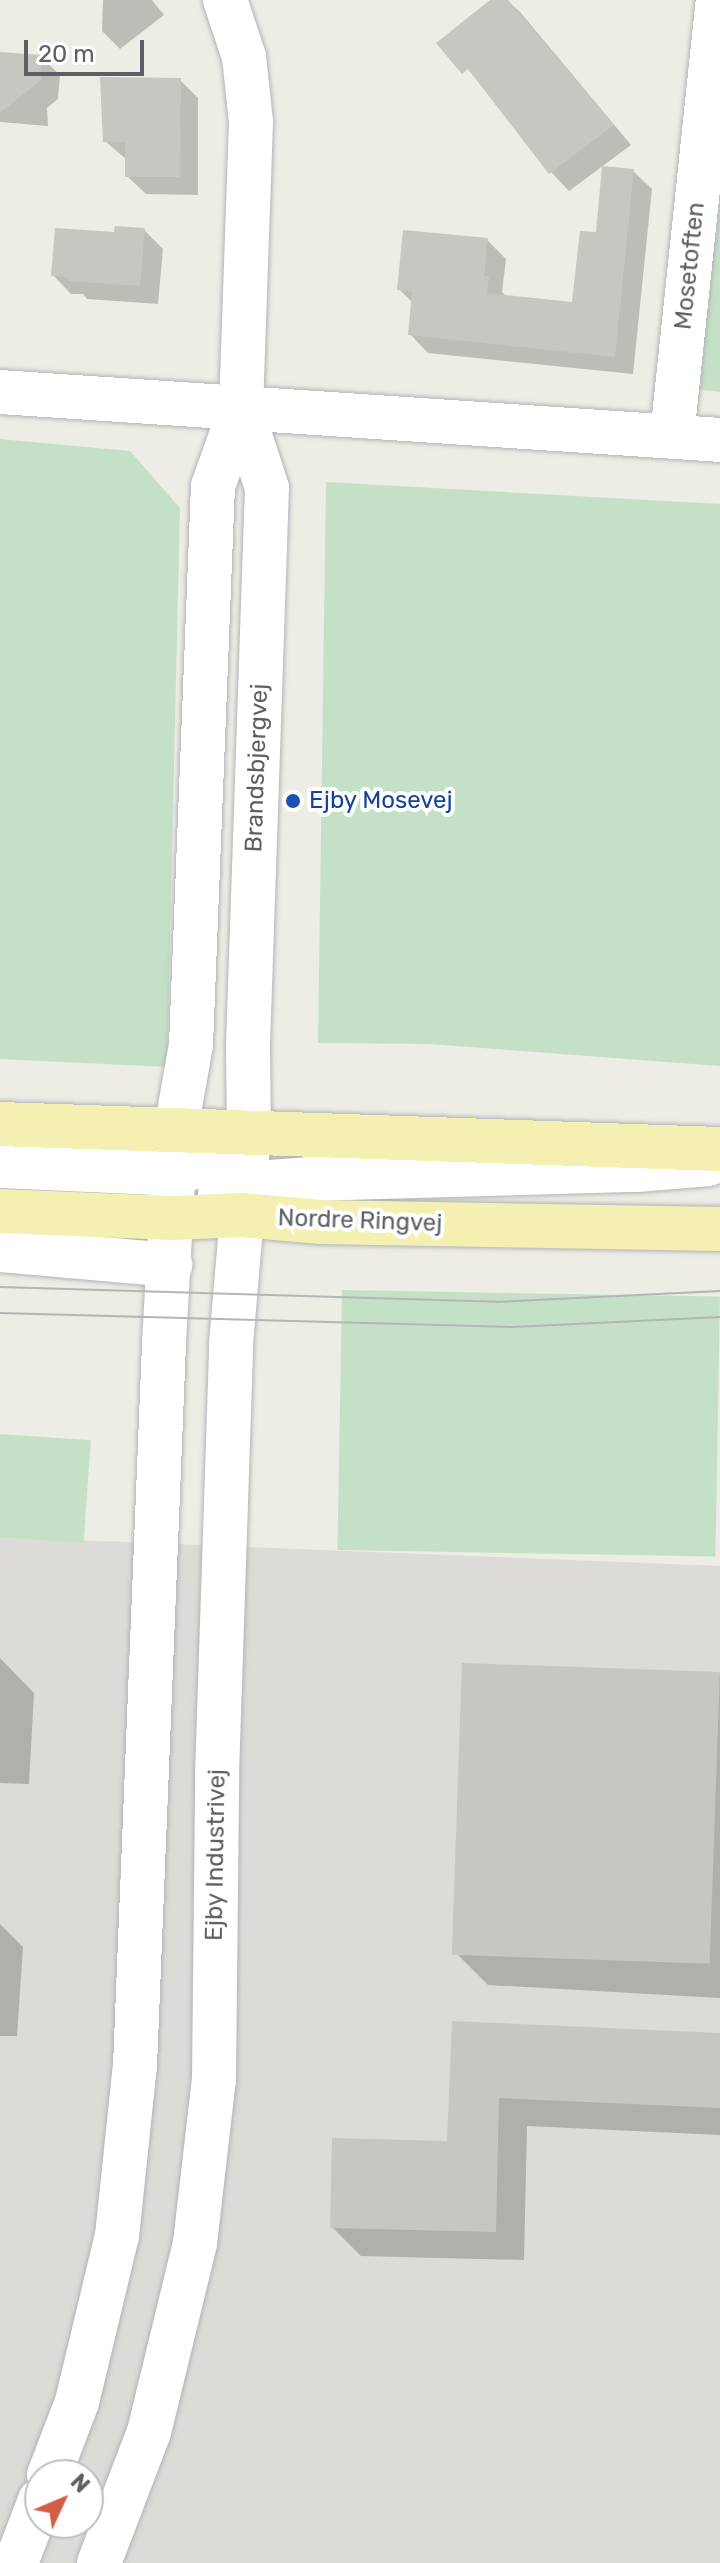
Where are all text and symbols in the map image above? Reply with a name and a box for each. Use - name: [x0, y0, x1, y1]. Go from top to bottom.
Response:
- scale bar: [28, 24, 148, 74]
- text: 20 m: [38, 40, 95, 68]
- street label: Mosetoften: [669, 201, 711, 331]
- street label: Brandsbjergvej: [240, 683, 274, 853]
- place label: Ejby Mosevej: [309, 787, 453, 815]
- marker: Ejby Mosevej: [284, 792, 302, 810]
- street label: Nordre Ringvej: [277, 1204, 443, 1238]
- street label: Ejby Industrivej: [200, 1768, 232, 1942]
- north arrow: [24, 2459, 104, 2539]
- text: N: [65, 2468, 95, 2498]

